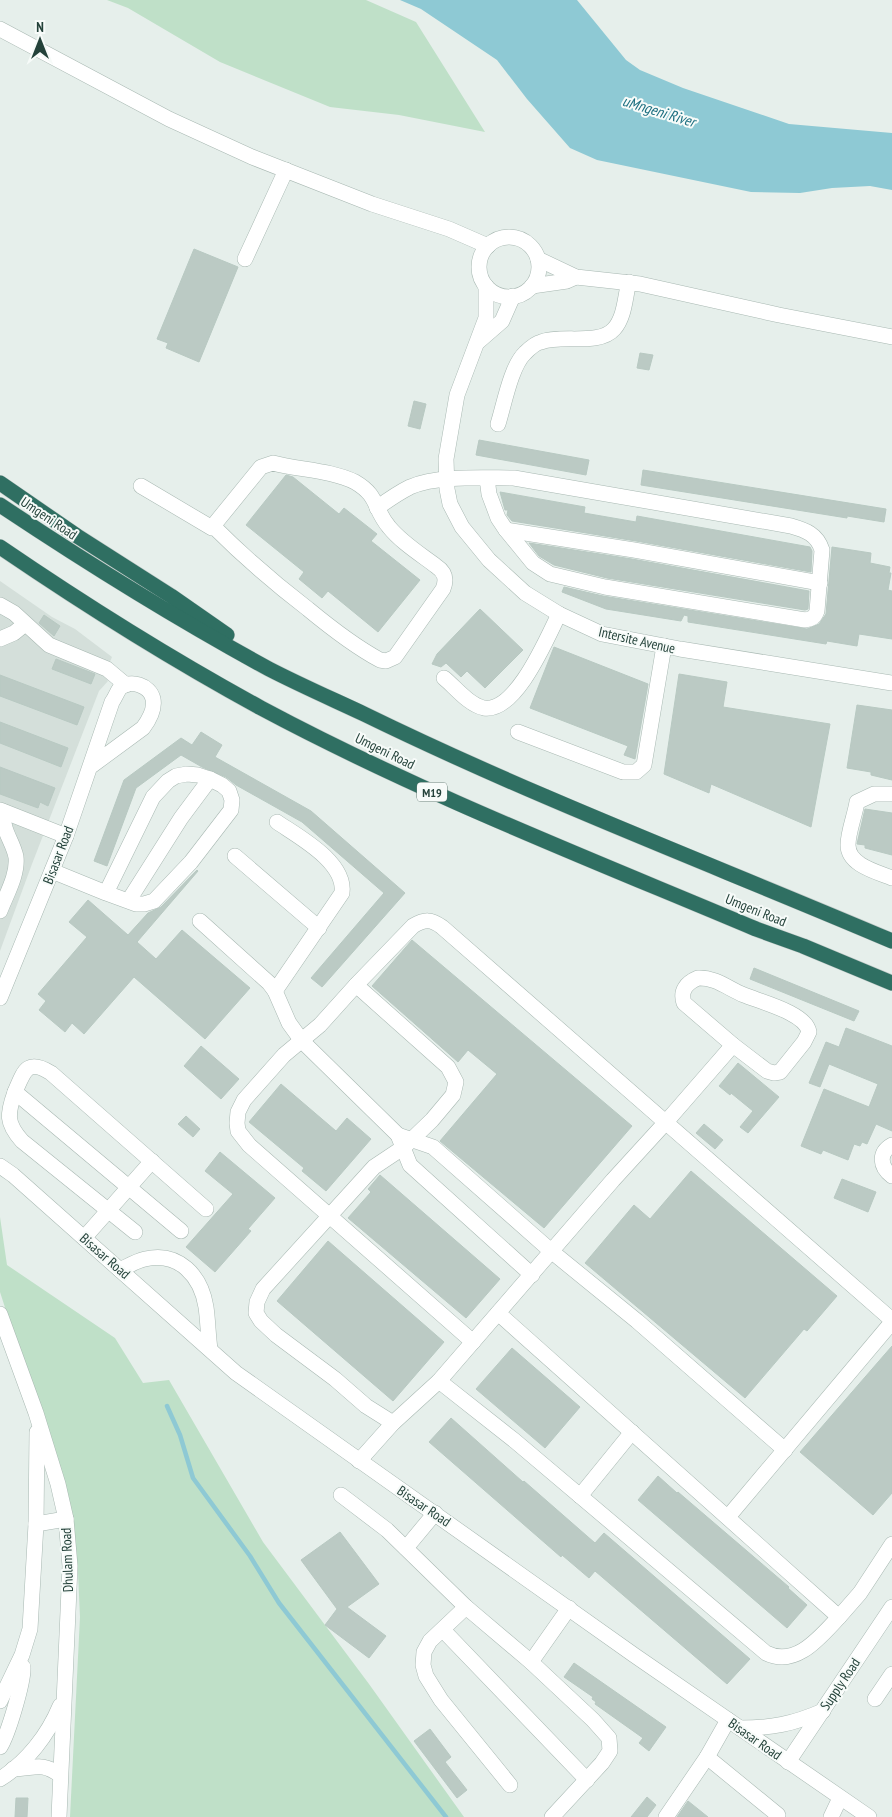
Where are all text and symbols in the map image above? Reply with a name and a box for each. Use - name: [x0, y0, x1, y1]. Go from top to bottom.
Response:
- north arrow: [15, 15, 65, 65]
- text: N: [36, 18, 44, 36]
- water label: uMngeni River: [620, 91, 699, 132]
- street label: Umgeni Road: [17, 493, 81, 543]
- street label: Intersite Avenue: [597, 622, 677, 658]
- street label: Umgeni Road: [352, 729, 418, 773]
- road number: M19: [417, 782, 447, 802]
- street label: Bisasar Road: [39, 823, 77, 887]
- street label: Umgeni Road: [723, 890, 789, 930]
- street label: Bisasar Road: [76, 1229, 134, 1283]
- street label: Bisasar Road: [394, 1481, 454, 1531]
- street label: Dhulam Road: [57, 1527, 77, 1593]
- street label: Supply Road: [816, 1654, 864, 1714]
- street label: Bisasar Road: [725, 1714, 785, 1764]

